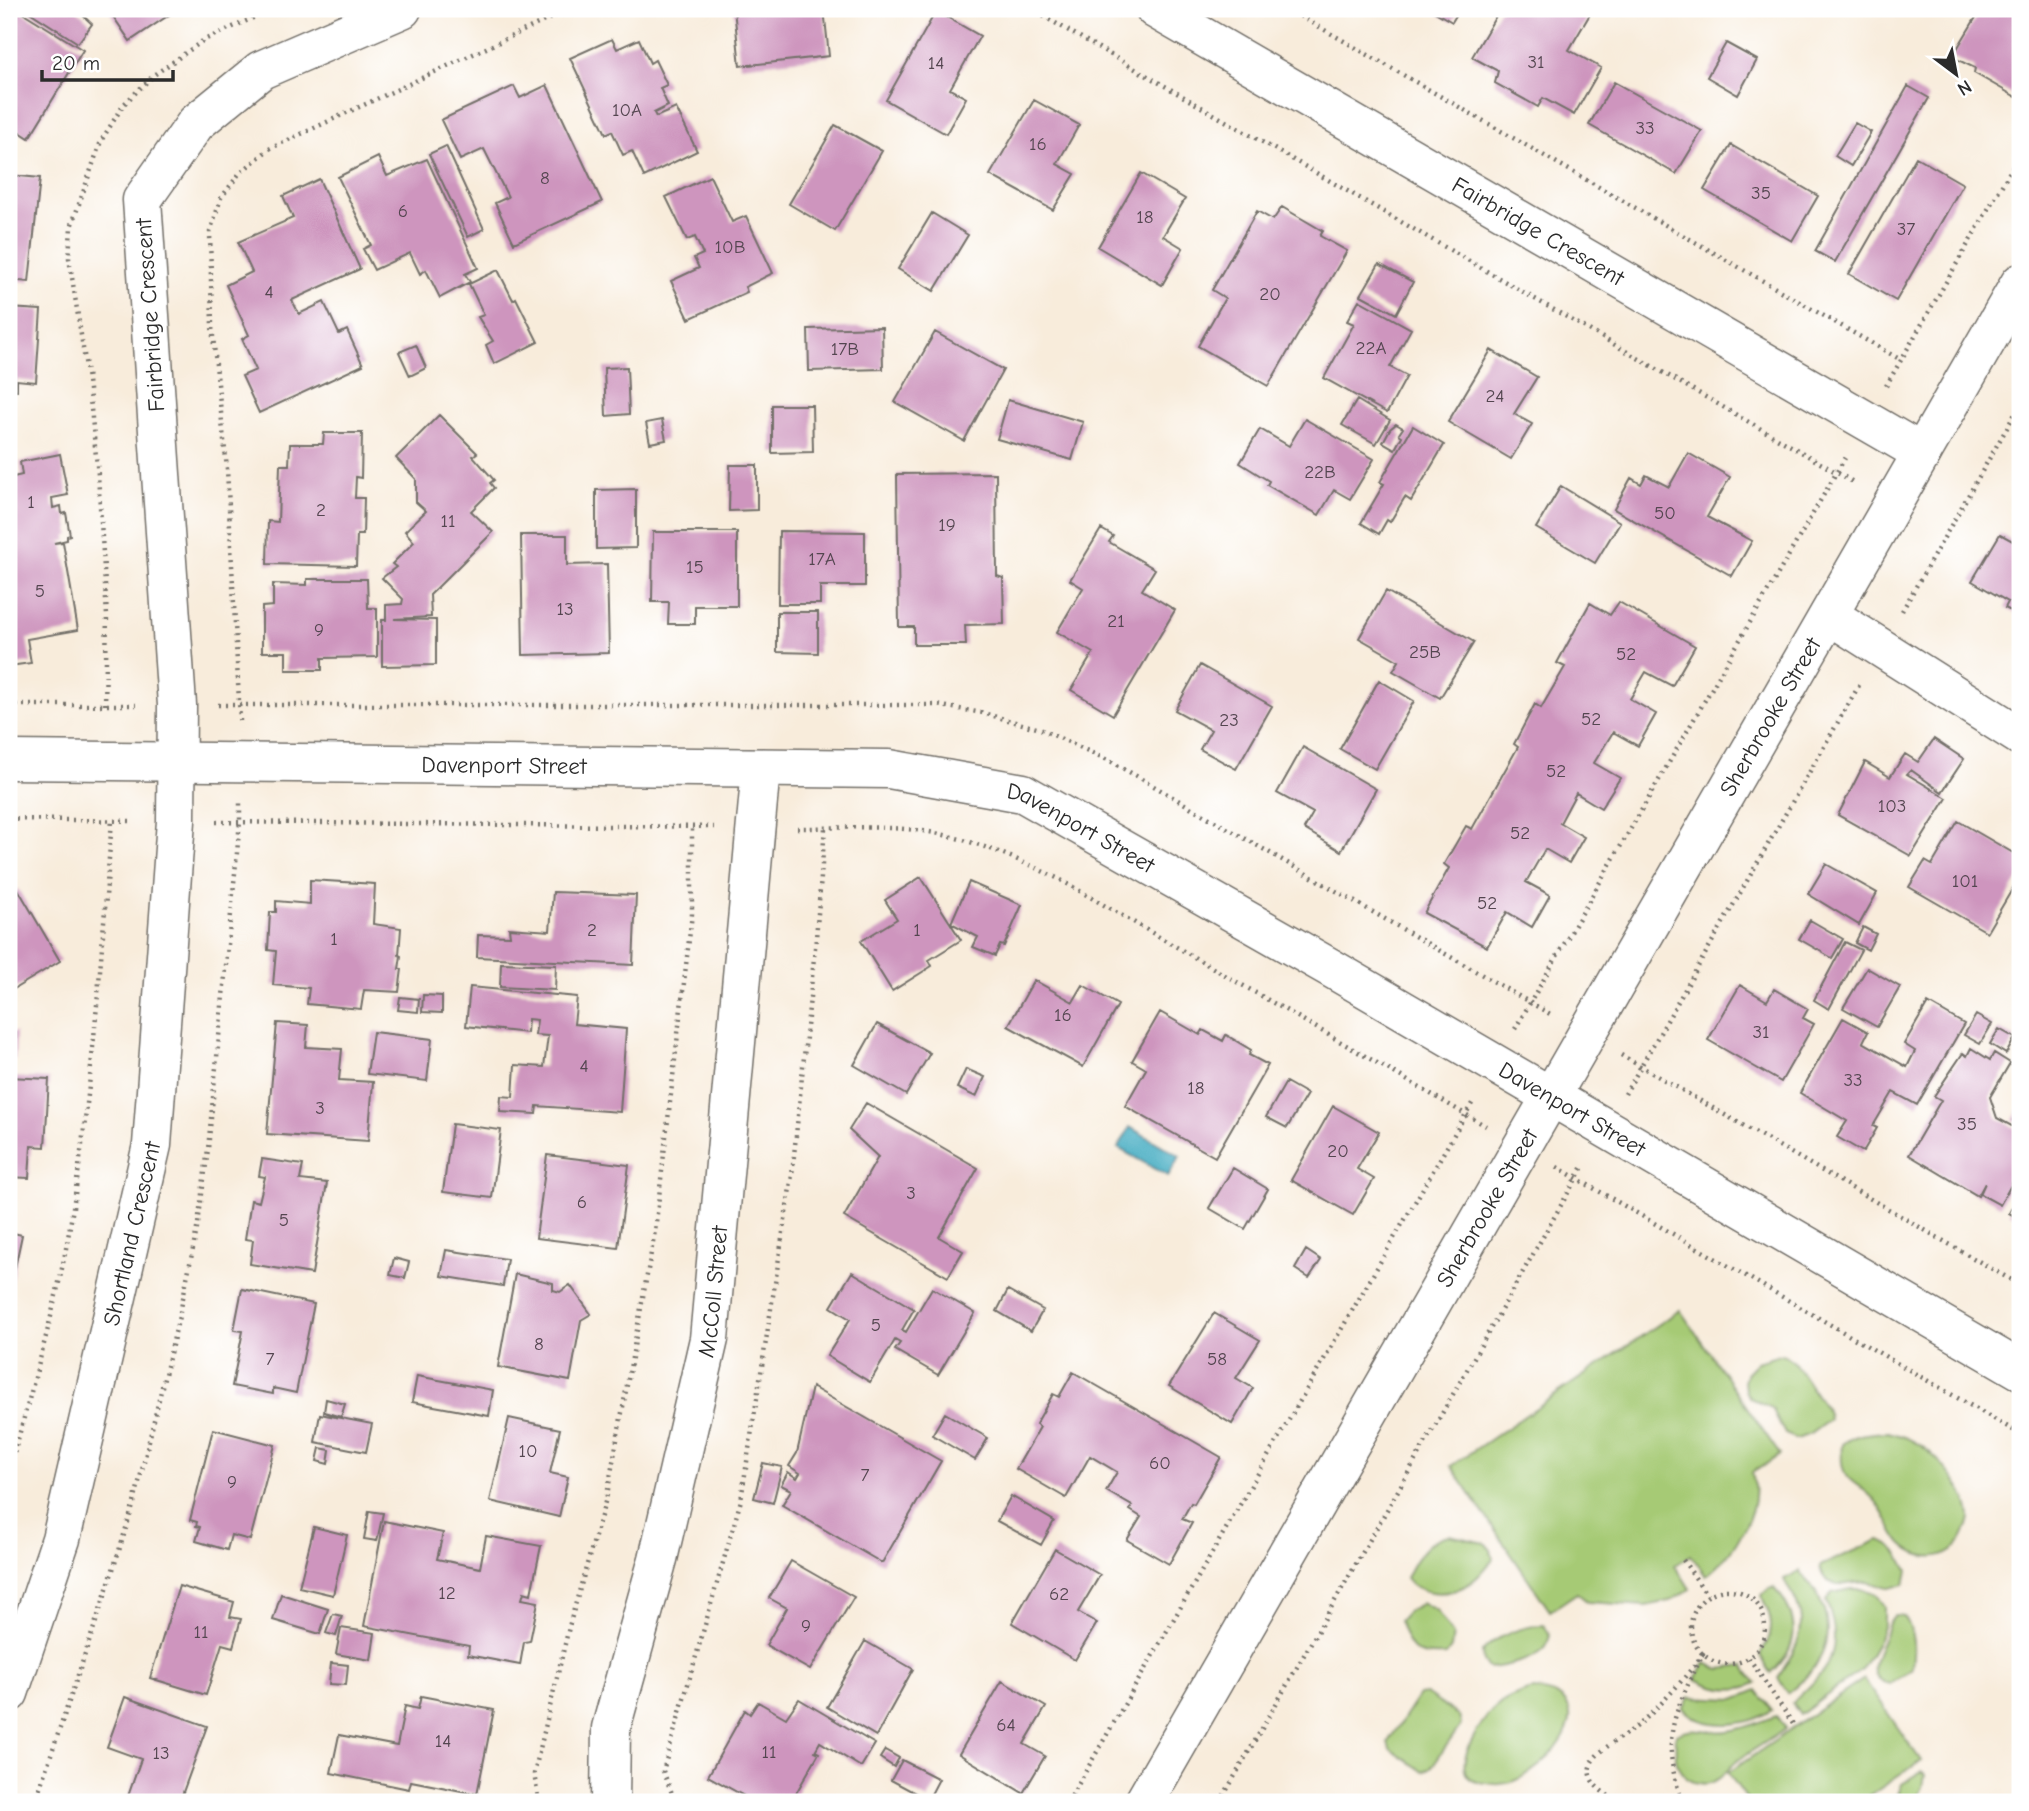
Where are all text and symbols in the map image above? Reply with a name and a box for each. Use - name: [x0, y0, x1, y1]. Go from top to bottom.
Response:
- scale bar: [42, 38, 173, 82]
- north arrow: [1920, 38, 1990, 108]
- text: 20 m: [52, 51, 100, 75]
- house number: 31: [1527, 51, 1545, 73]
- house number: 14: [928, 52, 944, 74]
- text: N: [1953, 75, 1976, 100]
- house number: 10A: [612, 99, 642, 121]
- house number: 33: [1635, 117, 1655, 139]
- house number: 16: [1029, 133, 1047, 155]
- house number: 8: [540, 167, 550, 189]
- street label: Fairbridge Crescent: [1448, 171, 1630, 292]
- house number: 35: [1751, 182, 1771, 204]
- house number: 6: [398, 200, 408, 222]
- house number: 18: [1136, 206, 1154, 228]
- street label: Fairbridge Crescent: [130, 216, 170, 413]
- house number: 37: [1897, 218, 1915, 240]
- house number: 10B: [715, 236, 745, 258]
- house number: 4: [264, 281, 274, 303]
- house number: 20: [1259, 283, 1281, 305]
- house number: 22A: [1356, 337, 1386, 359]
- house number: 17B: [831, 338, 859, 360]
- house number: 24: [1485, 385, 1505, 407]
- house number: 22B: [1304, 461, 1336, 483]
- house number: 1: [27, 491, 35, 513]
- house number: 2: [316, 499, 326, 521]
- house number: 50: [1654, 502, 1676, 524]
- house number: 11: [440, 510, 456, 532]
- house number: 19: [938, 514, 956, 536]
- house number: 17A: [808, 548, 836, 570]
- house number: 15: [686, 556, 704, 578]
- house number: 5: [35, 580, 45, 602]
- house number: 13: [556, 598, 574, 620]
- house number: 21: [1107, 610, 1125, 632]
- house number: 9: [314, 619, 324, 641]
- street label: Sherbrooke Street: [1714, 631, 1827, 801]
- house number: 25B: [1409, 641, 1441, 663]
- house number: 52: [1616, 643, 1636, 665]
- house number: 52: [1581, 708, 1601, 730]
- house number: 23: [1219, 709, 1239, 731]
- street label: Davenport Street: [421, 751, 588, 779]
- house number: 52: [1546, 760, 1566, 782]
- street label: Davenport Street: [1005, 777, 1161, 879]
- house number: 103: [1878, 795, 1906, 817]
- house number: 52: [1510, 822, 1530, 844]
- house number: 101: [1952, 870, 1978, 892]
- house number: 52: [1477, 892, 1497, 914]
- house number: 2: [587, 919, 597, 941]
- house number: 1: [913, 919, 921, 941]
- house number: 1: [330, 928, 338, 950]
- house number: 16: [1054, 1004, 1072, 1026]
- house number: 31: [1752, 1021, 1770, 1043]
- house number: 4: [579, 1055, 589, 1077]
- street label: Davenport Street: [1494, 1056, 1652, 1163]
- house number: 33: [1843, 1069, 1863, 1091]
- house number: 18: [1187, 1077, 1205, 1099]
- house number: 3: [315, 1097, 325, 1119]
- house number: 35: [1957, 1113, 1977, 1135]
- street label: Sherbrooke Street: [1430, 1122, 1544, 1292]
- street label: Shortland Crescent: [97, 1137, 166, 1328]
- house number: 20: [1327, 1140, 1349, 1162]
- house number: 3: [906, 1182, 916, 1204]
- house number: 6: [577, 1191, 587, 1213]
- house number: 5: [279, 1209, 289, 1231]
- street label: McColl Street: [692, 1223, 733, 1360]
- house number: 5: [871, 1314, 881, 1336]
- house number: 8: [534, 1333, 544, 1355]
- house number: 7: [266, 1348, 275, 1370]
- house number: 58: [1207, 1348, 1227, 1370]
- house number: 10: [518, 1440, 538, 1462]
- house number: 60: [1149, 1452, 1171, 1474]
- house number: 7: [861, 1464, 870, 1486]
- house number: 9: [227, 1471, 237, 1493]
- house number: 12: [438, 1582, 456, 1604]
- house number: 62: [1049, 1583, 1069, 1605]
- house number: 9: [801, 1615, 811, 1637]
- house number: 11: [193, 1621, 209, 1643]
- house number: 64: [996, 1714, 1016, 1736]
- house number: 14: [435, 1730, 451, 1752]
- house number: 11: [761, 1741, 777, 1763]
- house number: 13: [152, 1742, 170, 1764]

